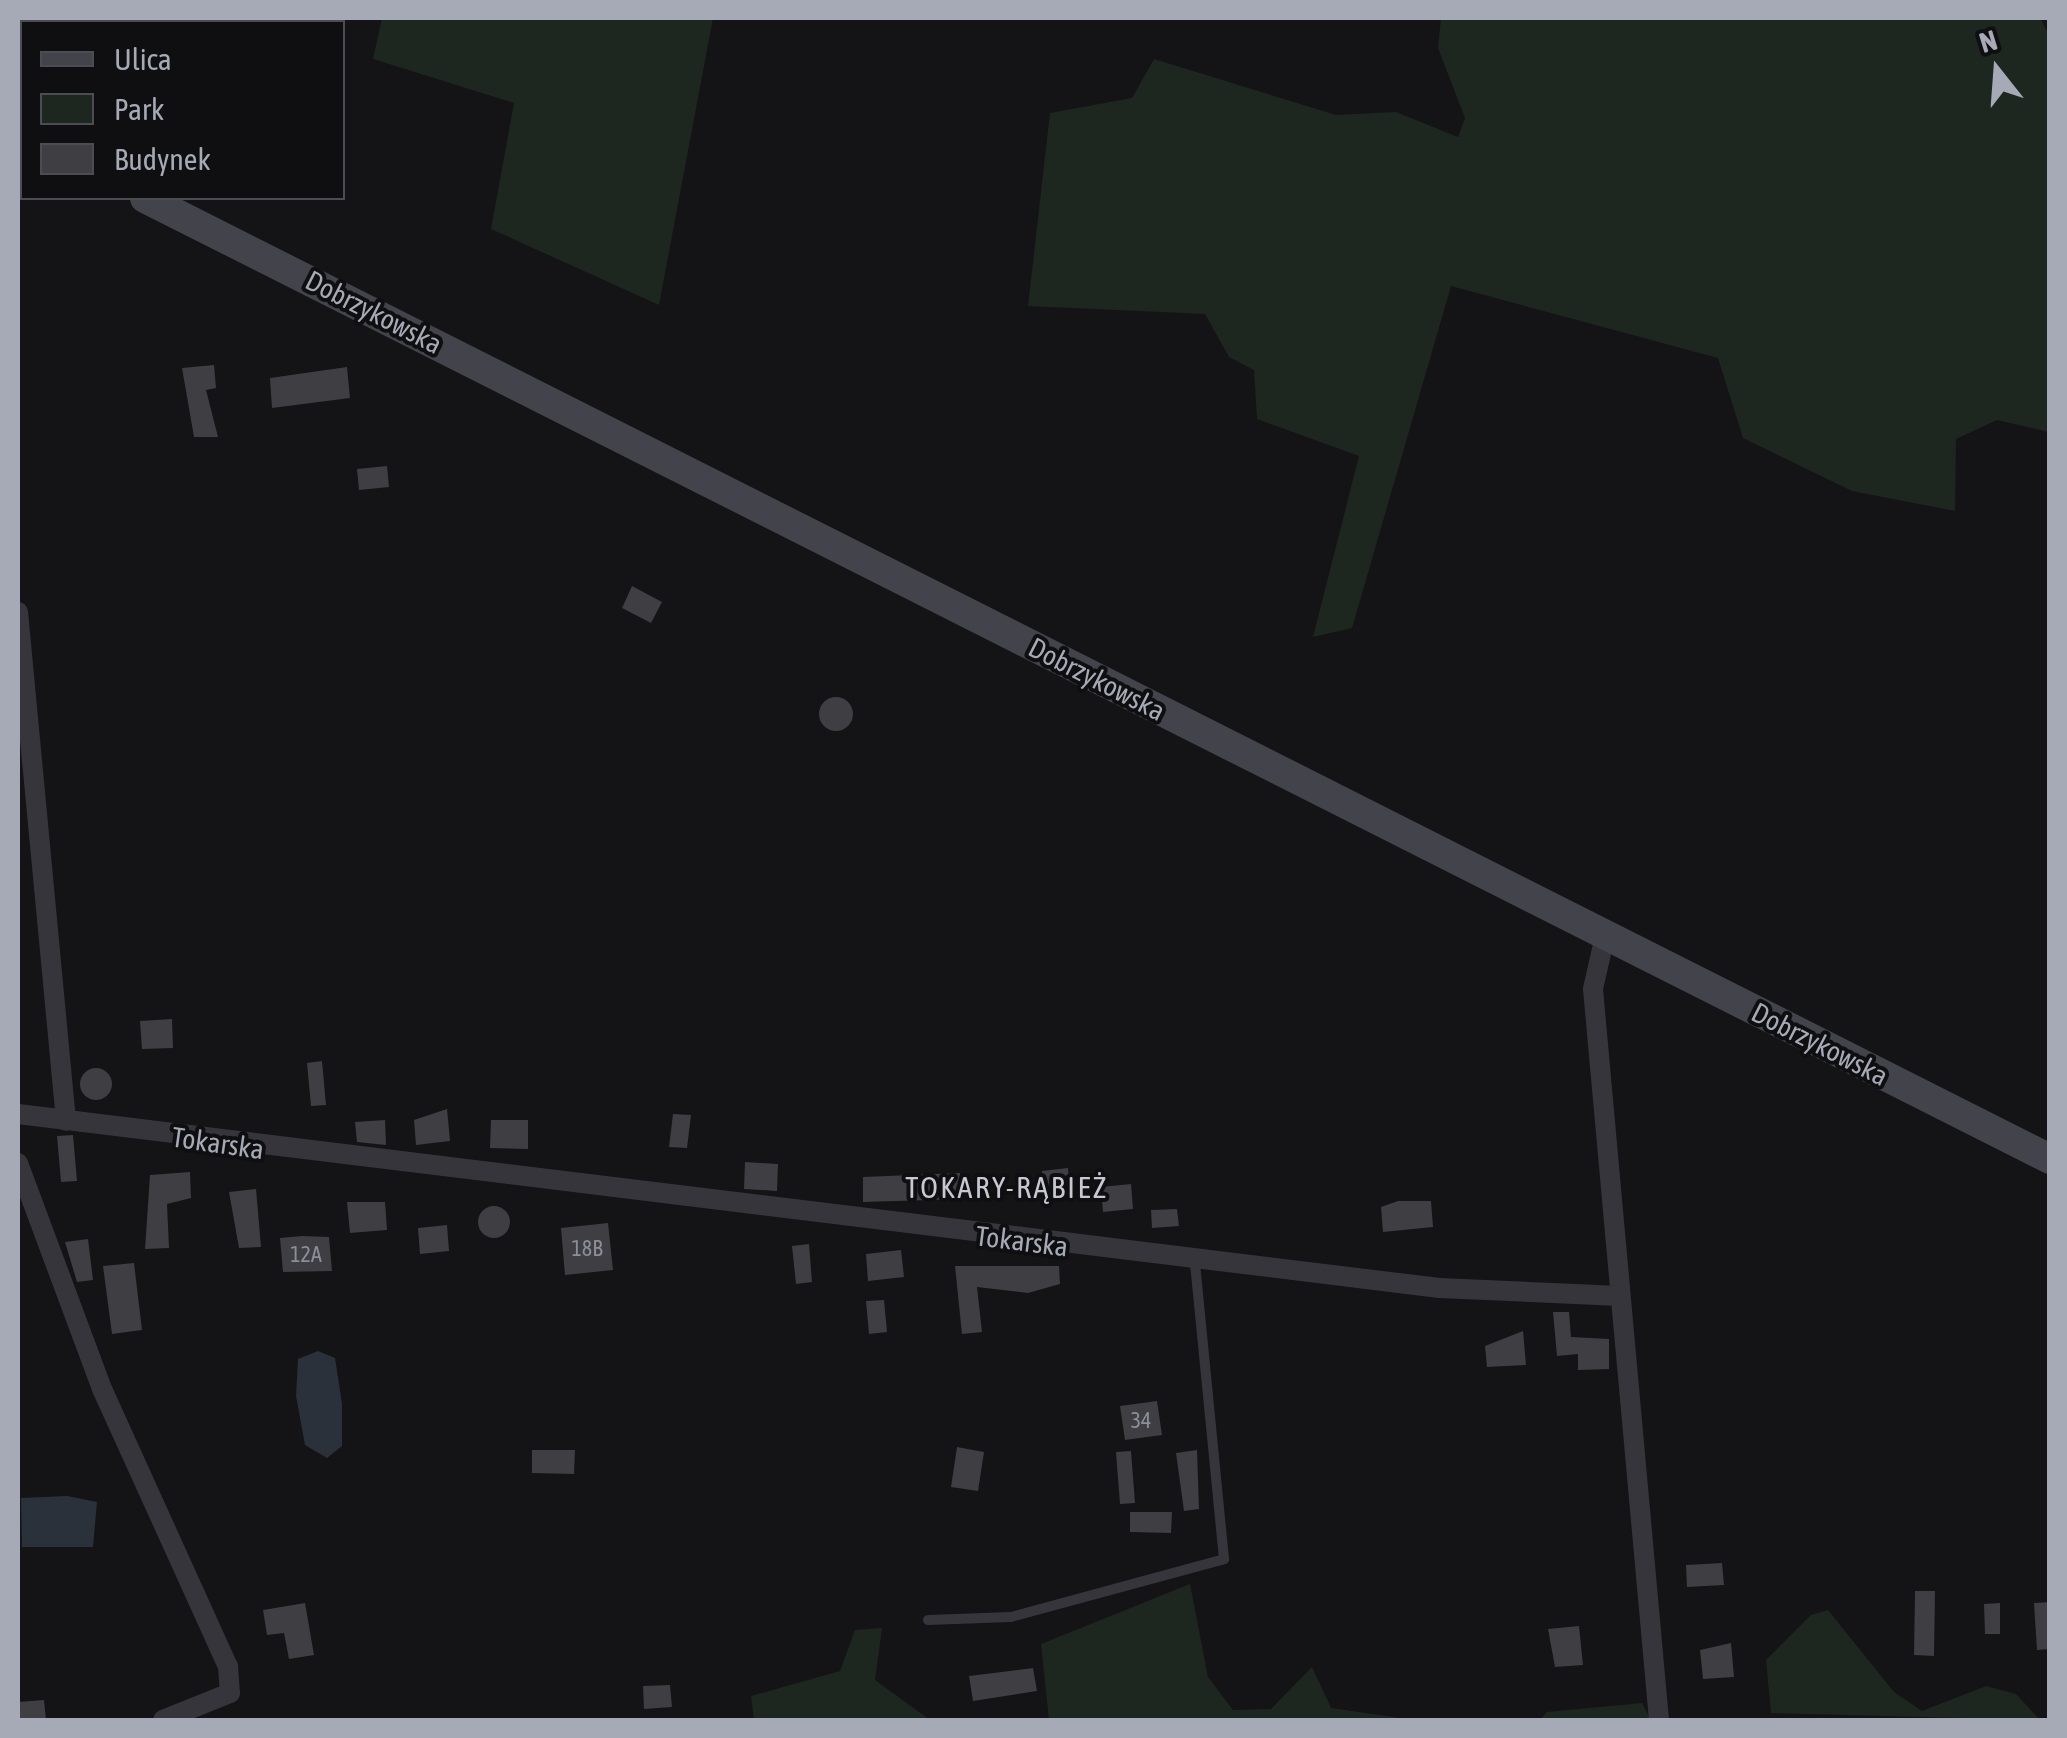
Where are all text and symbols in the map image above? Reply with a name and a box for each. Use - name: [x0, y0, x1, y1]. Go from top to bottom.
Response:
- legend: [20, 20, 345, 200]
- north arrow: [1947, 20, 2047, 120]
- text: N: [1976, 24, 2001, 59]
- text: Ulica: [114, 42, 172, 76]
- text: Park: [114, 92, 164, 126]
- text: Budynek: [114, 142, 211, 176]
- street label: Dobrzykowska: [300, 263, 448, 361]
- street label: Dobrzykowska: [1023, 630, 1171, 728]
- street label: Dobrzykowska: [1746, 995, 1894, 1093]
- street label: Tokarska: [170, 1120, 266, 1166]
- district label: TOKARY-RĄBIEŻ: [905, 1169, 1109, 1205]
- street label: Tokarska: [974, 1219, 1070, 1263]
- house number: 18B: [571, 1236, 603, 1262]
- house number: 12A: [290, 1242, 322, 1268]
- house number: 34: [1131, 1408, 1151, 1434]

